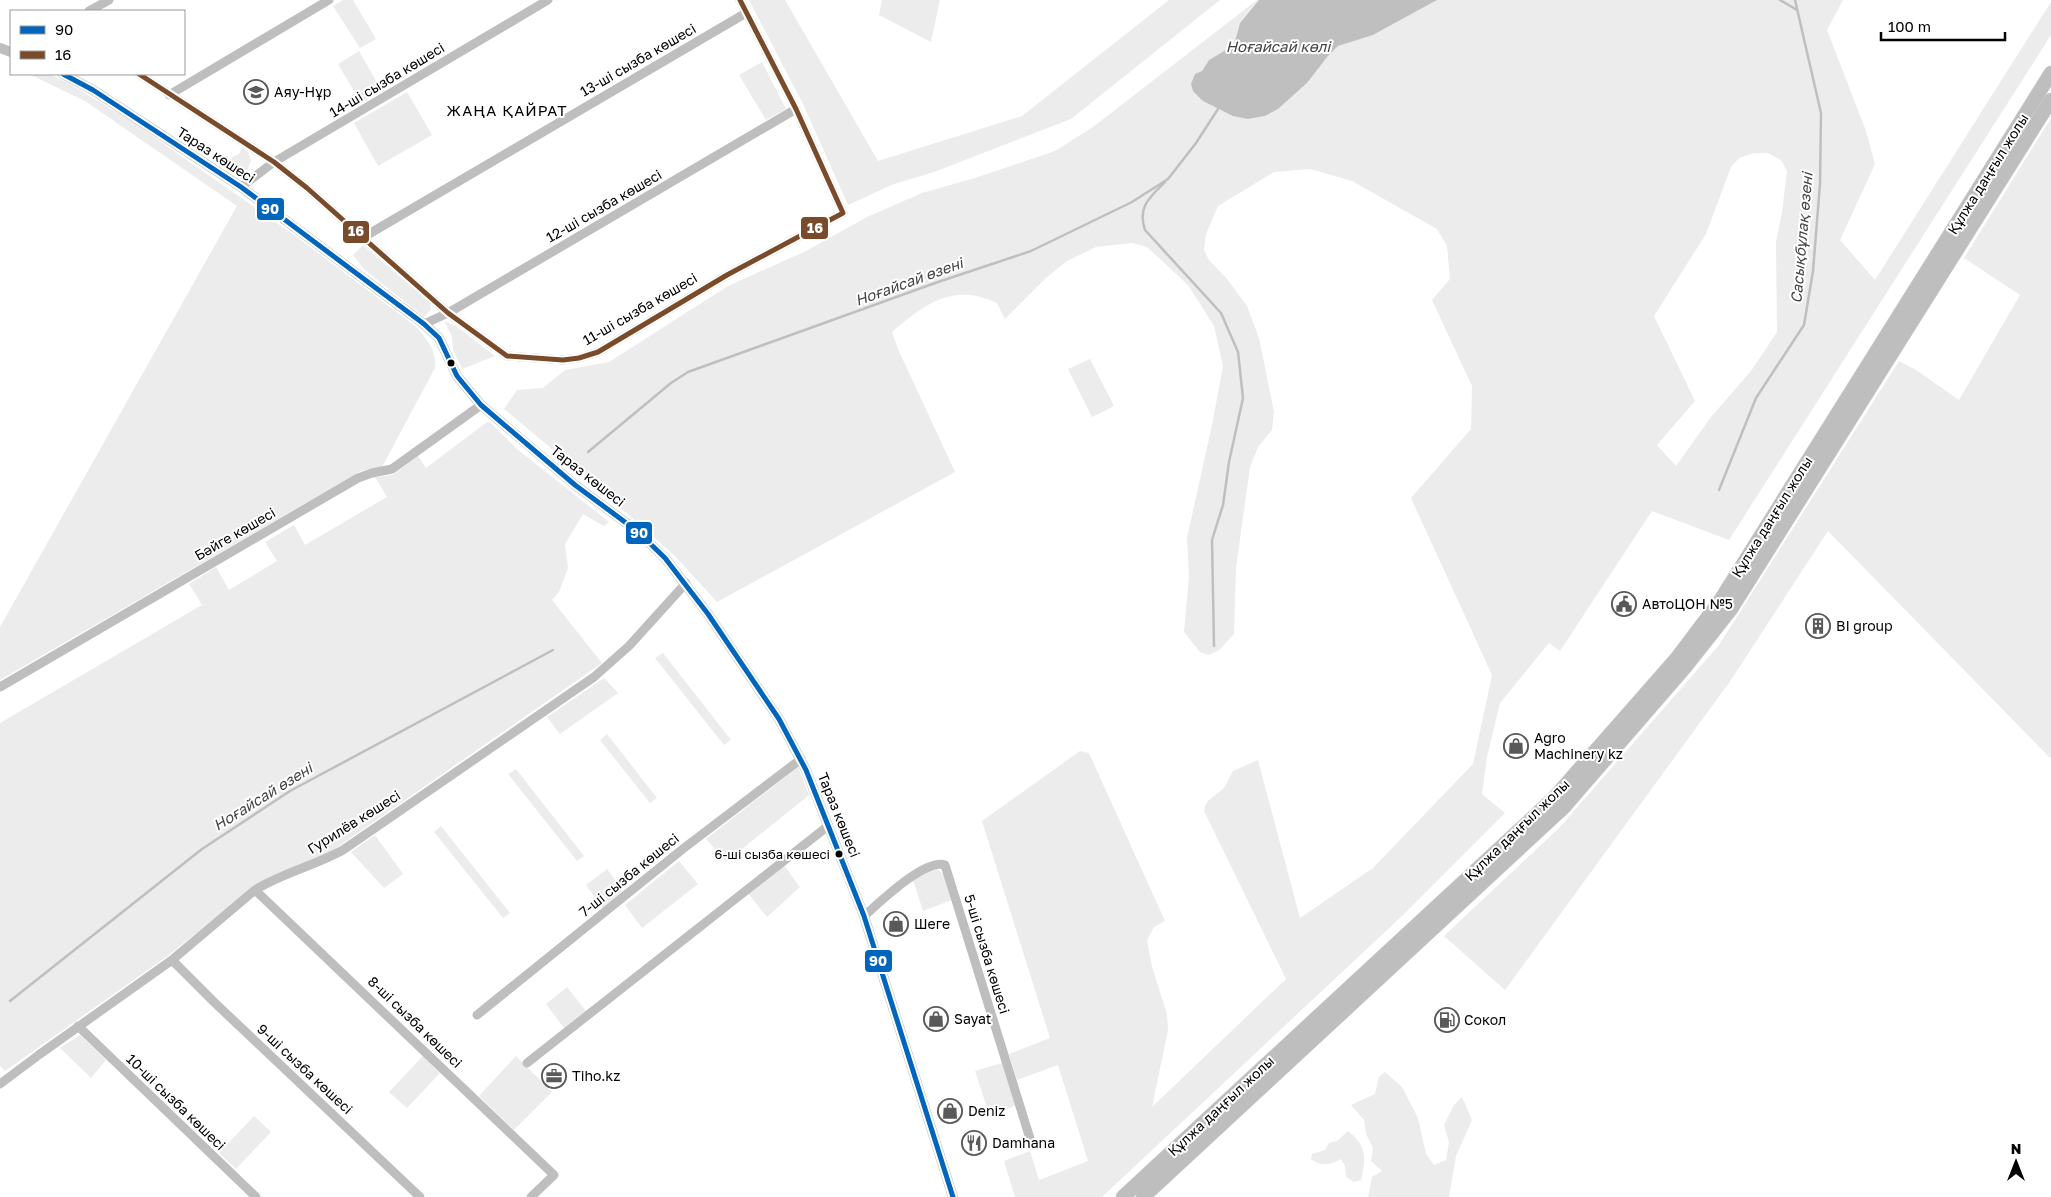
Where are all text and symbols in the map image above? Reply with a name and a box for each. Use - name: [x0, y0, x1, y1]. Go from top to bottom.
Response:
- legend: [10, 10, 185, 75]
- scale bar: [1881, 10, 2005, 42]
- text: 100 m: [1888, 17, 1931, 35]
- street label: 13-ші сызба көшесі: [577, 19, 699, 100]
- text: 90: [55, 20, 73, 38]
- water label: Ноғайсай көлі: [1226, 37, 1332, 55]
- street label: 14-ші сызба көшесі: [326, 38, 447, 121]
- text: 16: [55, 45, 71, 63]
- school or university icon: Аяу-Нұр: [243, 79, 269, 105]
- place label: Аяу-Нұр: [274, 83, 331, 101]
- district label: ЖАҢА ҚАЙРАТ: [447, 101, 567, 119]
- street label: Құлжа даңғыл жолы: [1944, 110, 2032, 238]
- street label: Тараз көшесі: [174, 123, 259, 186]
- street label: 12-ші сызба көшесі: [543, 166, 665, 246]
- water label: Сасықбұлақ өзені: [1786, 170, 1817, 304]
- line badge: 90: [256, 197, 285, 221]
- text: 90: [261, 200, 279, 217]
- line badge: 16: [800, 216, 829, 240]
- text: 16: [807, 219, 823, 236]
- line badge: 16: [342, 220, 370, 244]
- text: 16: [348, 222, 364, 239]
- water label: Ноғайсай өзені: [852, 253, 967, 309]
- street label: 11-ші сызба көшесі: [579, 269, 700, 348]
- unlabelled marker: [446, 358, 456, 368]
- street label: Тараз көшесі: [548, 441, 629, 510]
- street label: Құлжа даңғыл жолы: [1728, 453, 1816, 581]
- street label: Бәйге көшесі: [191, 503, 278, 564]
- line badge: 90: [625, 521, 653, 545]
- text: 90: [630, 524, 648, 541]
- public building icon: АвтоЦОН №5: [1611, 591, 1637, 617]
- place label: АвтоЦОН №5: [1642, 595, 1733, 612]
- building icon: BI group: [1805, 613, 1831, 639]
- place label: BI group: [1836, 617, 1893, 634]
- place label: Agro Machinery kz: [1534, 729, 1623, 762]
- shop icon: Agro Machinery kz: [1503, 733, 1529, 759]
- water label: Ноғайсай өзені: [210, 757, 317, 834]
- street label: Тараз көшесі: [815, 770, 864, 860]
- street label: Құлжа даңғыл жолы: [1461, 775, 1573, 885]
- street label: Гурилёв көшесі: [304, 786, 403, 857]
- street label: 7-ші сызба көшесі: [575, 829, 682, 920]
- place label: 6-ші сызба көшесі: [715, 846, 830, 862]
- marker: 6-ші сызба көшесі: [834, 849, 844, 859]
- street label: 5-ші сызба көшесі: [961, 892, 1014, 1016]
- shop icon: Шеге: [883, 911, 909, 937]
- place label: Шеге: [914, 915, 950, 932]
- line badge: 90: [864, 949, 893, 973]
- text: 90: [869, 952, 887, 969]
- street label: 8-ші сызба көшесі: [365, 972, 466, 1071]
- shop icon: Sayat: [923, 1006, 949, 1032]
- fuel station icon: Сокол: [1434, 1007, 1460, 1033]
- place label: Sayat: [954, 1010, 991, 1027]
- place label: Сокол: [1464, 1011, 1506, 1028]
- street label: 9-ші сызба көшесі: [254, 1020, 357, 1117]
- street label: 10-ші сызба көшесі: [123, 1050, 229, 1153]
- street label: Құлжа даңғыл жолы: [1164, 1052, 1278, 1160]
- office icon: Tiho.kz: [541, 1063, 567, 1089]
- place label: Tiho.kz: [572, 1067, 620, 1084]
- shop icon: Deniz: [937, 1098, 963, 1124]
- place label: Deniz: [968, 1102, 1005, 1119]
- restaurant icon: Damhana: [961, 1130, 987, 1156]
- place label: Damhana: [992, 1134, 1055, 1151]
- north arrow: [1991, 1137, 2041, 1187]
- text: N: [2011, 1140, 2021, 1157]

